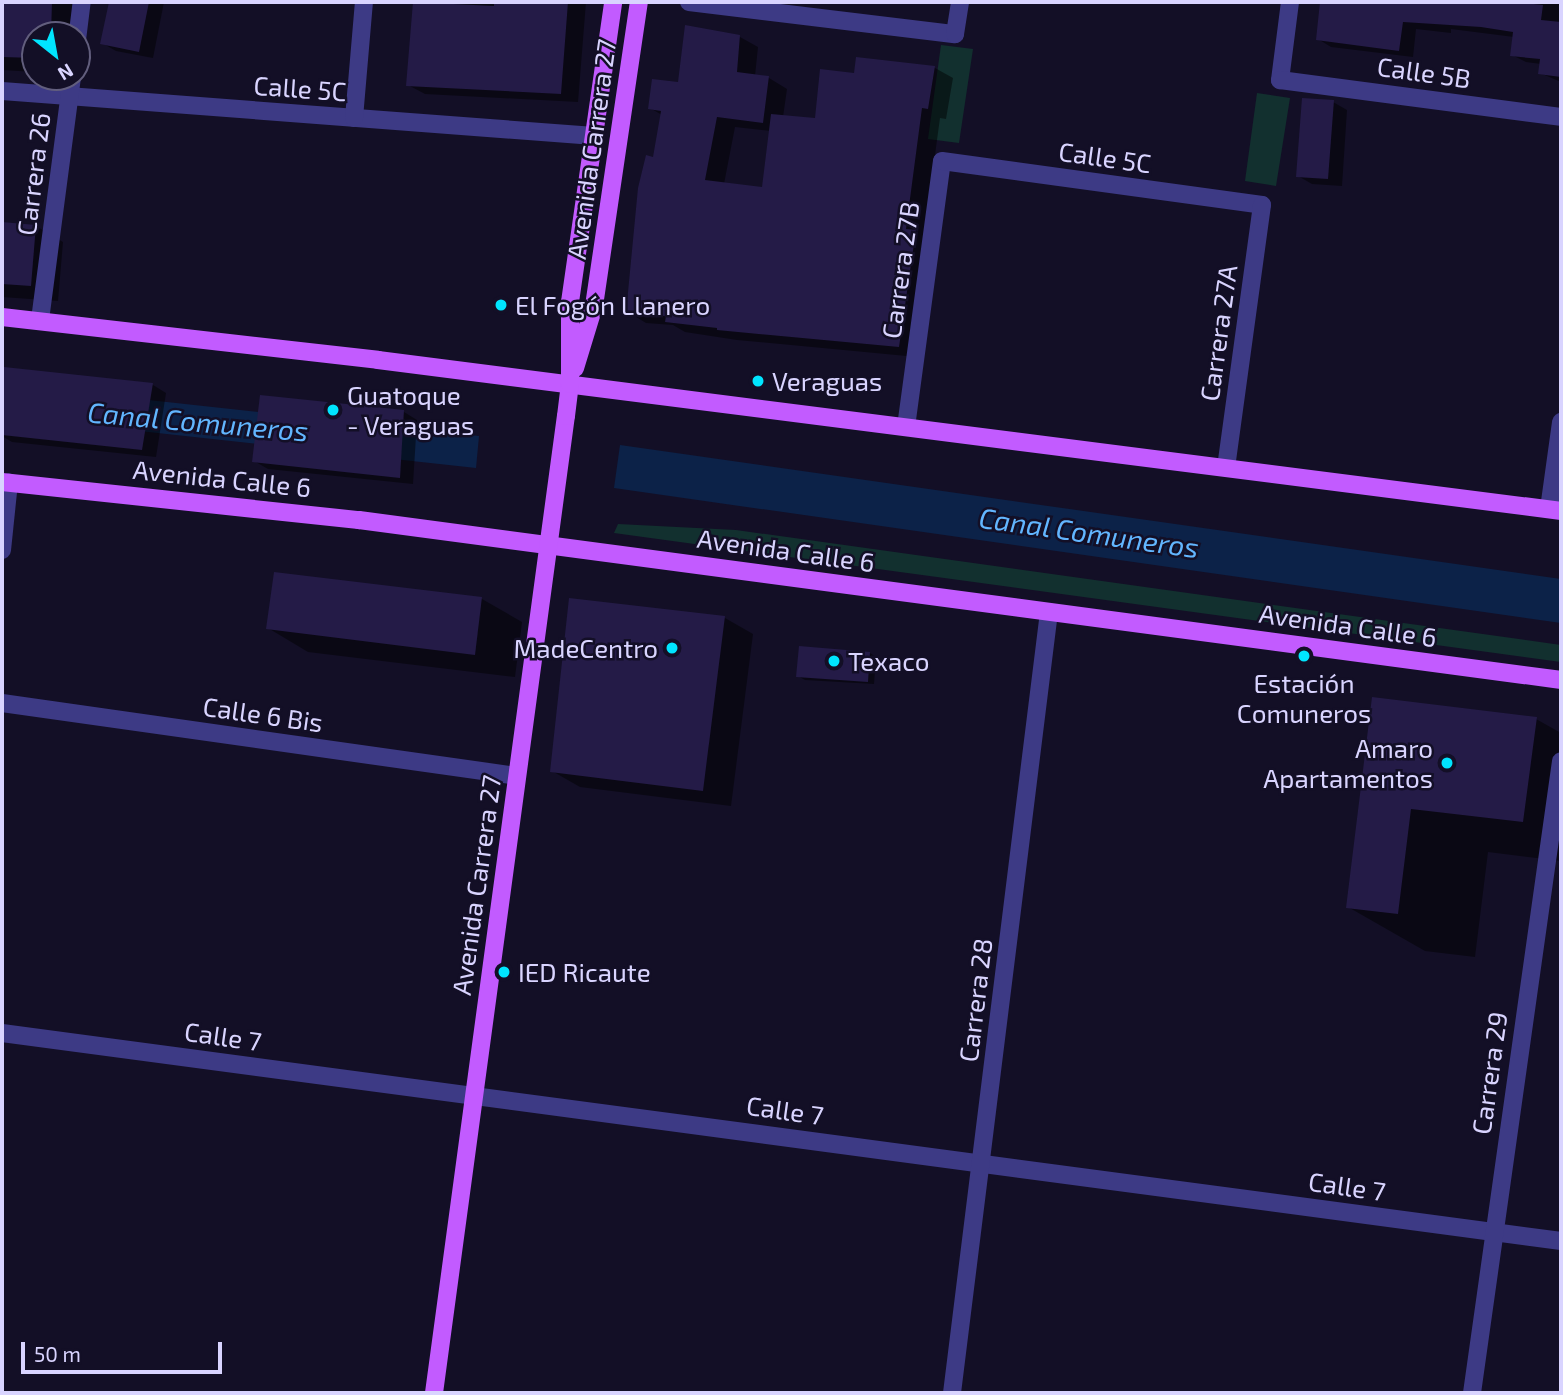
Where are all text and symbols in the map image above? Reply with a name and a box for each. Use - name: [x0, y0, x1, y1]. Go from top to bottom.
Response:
- north arrow: [21, 21, 91, 91]
- street label: Avenida Carrera 27: [560, 37, 622, 261]
- street label: Calle 5B: [1375, 50, 1473, 94]
- text: N: [54, 59, 78, 86]
- street label: Calle 5C: [252, 69, 348, 107]
- street label: Carrera 26: [10, 111, 56, 237]
- street label: Calle 5C: [1057, 135, 1153, 179]
- street label: Carrera 27B: [875, 199, 925, 341]
- street label: Carrera 27A: [1193, 263, 1243, 403]
- place label: El Fogón Llanero: [515, 289, 711, 321]
- marker: El Fogón Llanero: [493, 297, 509, 313]
- place label: Veraguas: [772, 365, 882, 397]
- marker: Veraguas: [750, 373, 766, 389]
- place label: Guatoque - Veraguas: [347, 379, 475, 440]
- water label: Canal Comuneros: [86, 395, 310, 447]
- marker: Guatoque - Veraguas: [325, 402, 341, 418]
- street label: Avenida Calle 6: [131, 453, 313, 503]
- water label: Canal Comuneros: [977, 500, 1201, 564]
- street label: Avenida Calle 6: [695, 522, 877, 578]
- street label: Avenida Calle 6: [1257, 597, 1439, 653]
- place label: MadeCentro: [513, 632, 658, 664]
- marker: MadeCentro: [664, 640, 680, 656]
- place label: Texaco: [848, 645, 929, 677]
- marker: Estación Comuneros: [1296, 648, 1312, 664]
- marker: Texaco: [826, 653, 842, 669]
- place label: Estación Comuneros: [1237, 667, 1371, 728]
- street label: Calle 6 Bis: [201, 690, 325, 738]
- place label: Amaro Apartamentos: [1263, 732, 1433, 794]
- marker: Amaro Apartamentos: [1439, 755, 1455, 771]
- street label: Avenida Carrera 27: [445, 773, 507, 997]
- street label: Carrera 28: [952, 936, 998, 1064]
- place label: IED Ricaute: [518, 956, 651, 988]
- marker: IED Ricaute: [496, 964, 512, 980]
- street label: Carrera 29: [1465, 1010, 1513, 1136]
- street label: Calle 7: [182, 1015, 264, 1057]
- street label: Calle 7: [744, 1089, 826, 1131]
- street label: Calle 7: [1306, 1165, 1388, 1207]
- scale bar: [24, 1328, 226, 1372]
- text: 50 m: [34, 1341, 81, 1366]

